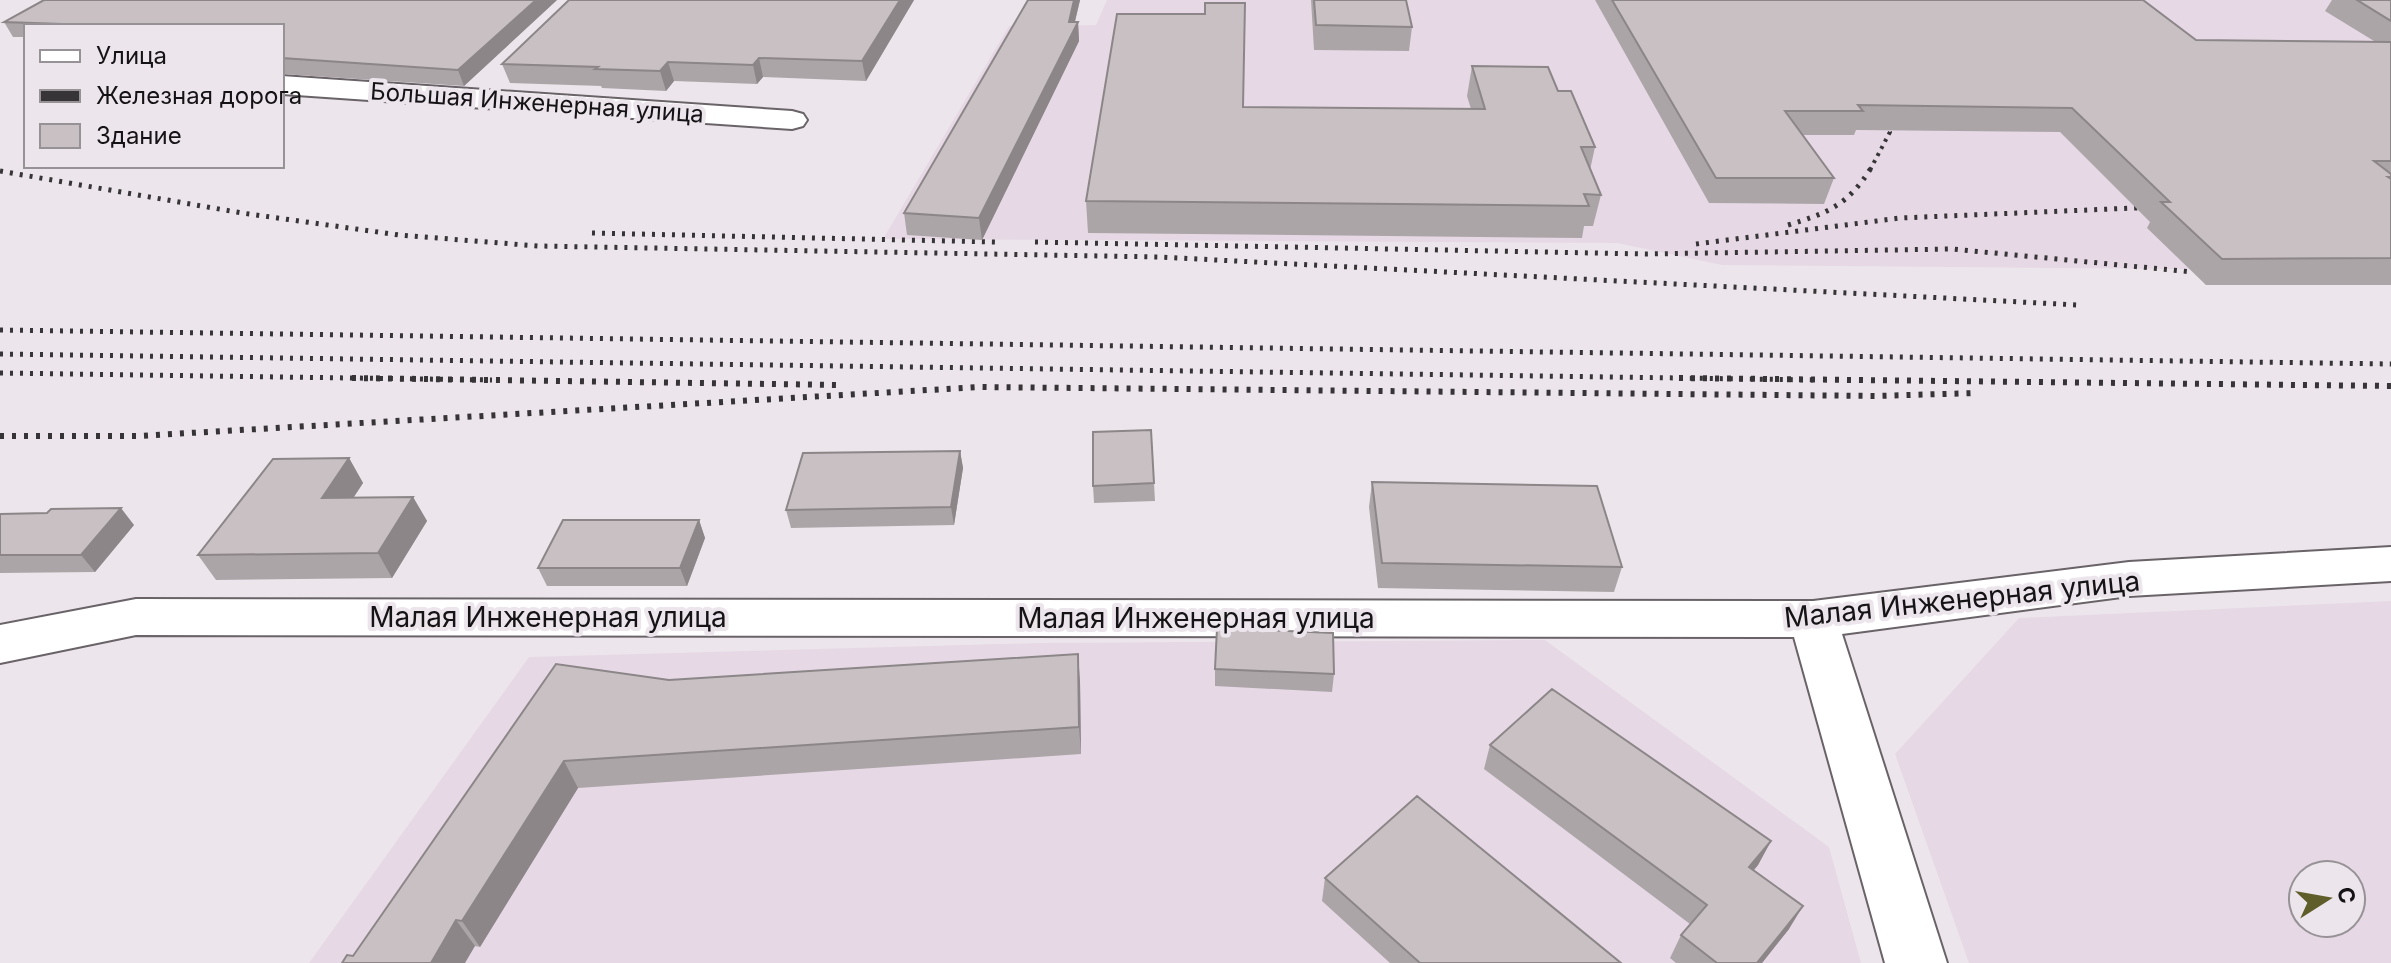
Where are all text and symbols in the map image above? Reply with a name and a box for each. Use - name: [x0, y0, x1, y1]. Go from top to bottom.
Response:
- legend: [24, 24, 284, 168]
- text: Улица: [96, 41, 167, 70]
- street label: Большая Инженерная улица: [369, 76, 705, 129]
- text: Железная дорога: [96, 81, 302, 110]
- text: Здание: [96, 121, 182, 150]
- street label: Малая Инженерная улица: [1782, 563, 2142, 635]
- street label: Малая Инженерная улица: [369, 600, 727, 634]
- street label: Малая Инженерная улица: [1017, 601, 1375, 635]
- north arrow: [2287, 859, 2367, 939]
- text: С: [2332, 885, 2361, 906]

